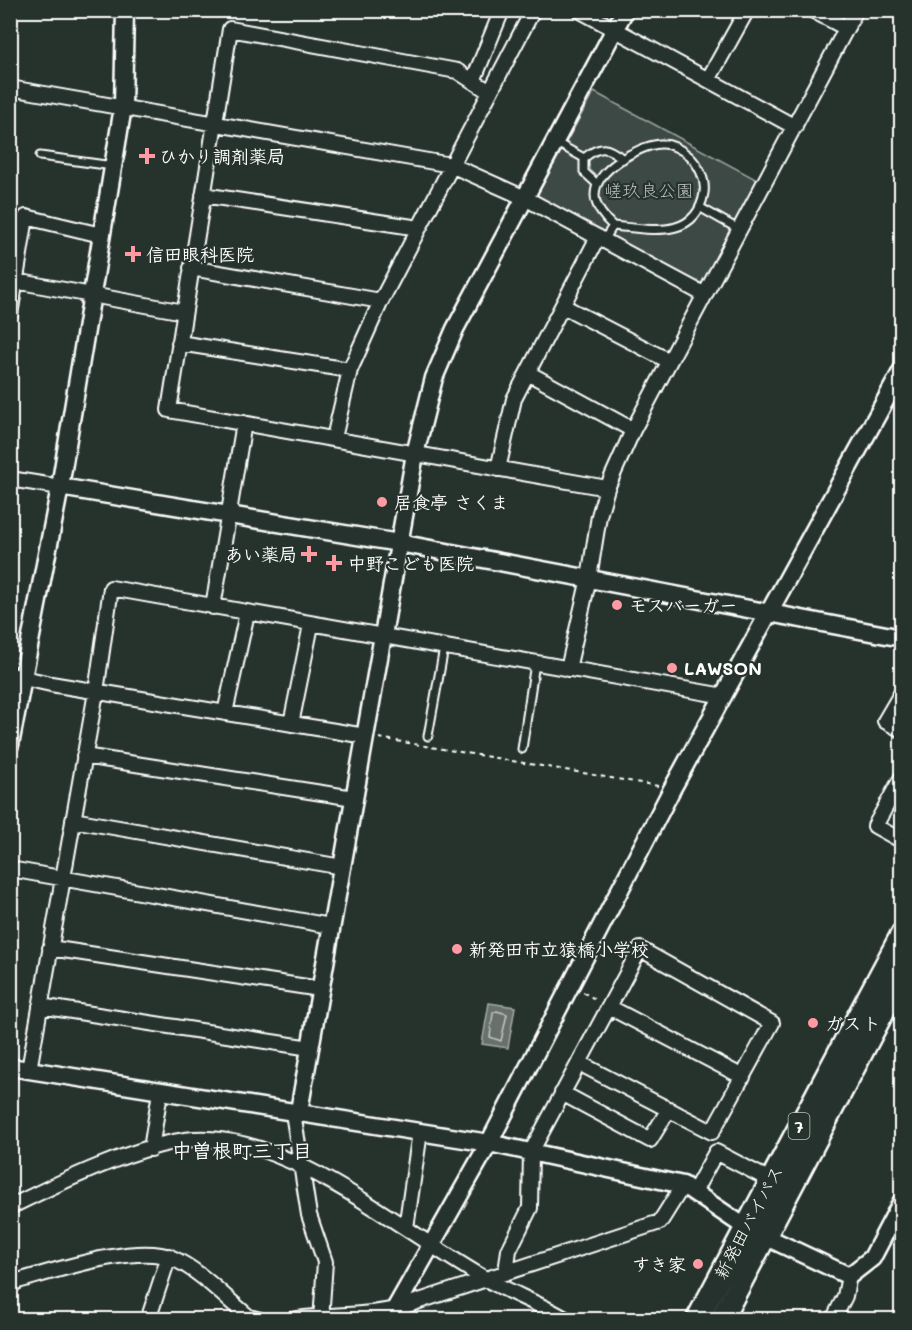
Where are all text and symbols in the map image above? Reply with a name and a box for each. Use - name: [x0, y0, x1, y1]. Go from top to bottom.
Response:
- place label: ひかり調剤薬局: [159, 144, 285, 168]
- marker: ひかり調剤薬局: [140, 149, 154, 163]
- park label: 嵯玖良公園: [604, 178, 694, 202]
- place label: 信田眼科医院: [146, 242, 254, 266]
- marker: 信田眼科医院: [124, 245, 142, 263]
- place label: 居食亭 さくま: [394, 490, 508, 514]
- marker: 居食亭 さくま: [375, 495, 389, 509]
- place label: あい薬局: [225, 542, 297, 566]
- marker: あい薬局: [302, 547, 316, 561]
- place label: 中野こども医院: [348, 551, 474, 575]
- marker: 中野こども医院: [325, 554, 343, 572]
- place label: モスバーガー: [629, 593, 737, 617]
- marker: モスバーガー: [610, 598, 624, 612]
- place label: LAWSON: [684, 656, 762, 680]
- marker: LAWSON: [665, 661, 679, 675]
- place label: 新発田市立猿橋小学校: [469, 937, 649, 961]
- marker: 新発田市立猿橋小学校: [450, 942, 464, 956]
- place label: ガスト: [825, 1011, 881, 1035]
- marker: ガスト: [806, 1016, 820, 1030]
- road number: 7: [788, 1113, 810, 1139]
- district label: 中曽根町三丁目: [172, 1137, 312, 1163]
- street label: 新発田バイパス: [708, 1161, 788, 1283]
- place label: すき家: [632, 1252, 686, 1276]
- marker: すき家: [691, 1257, 705, 1271]

